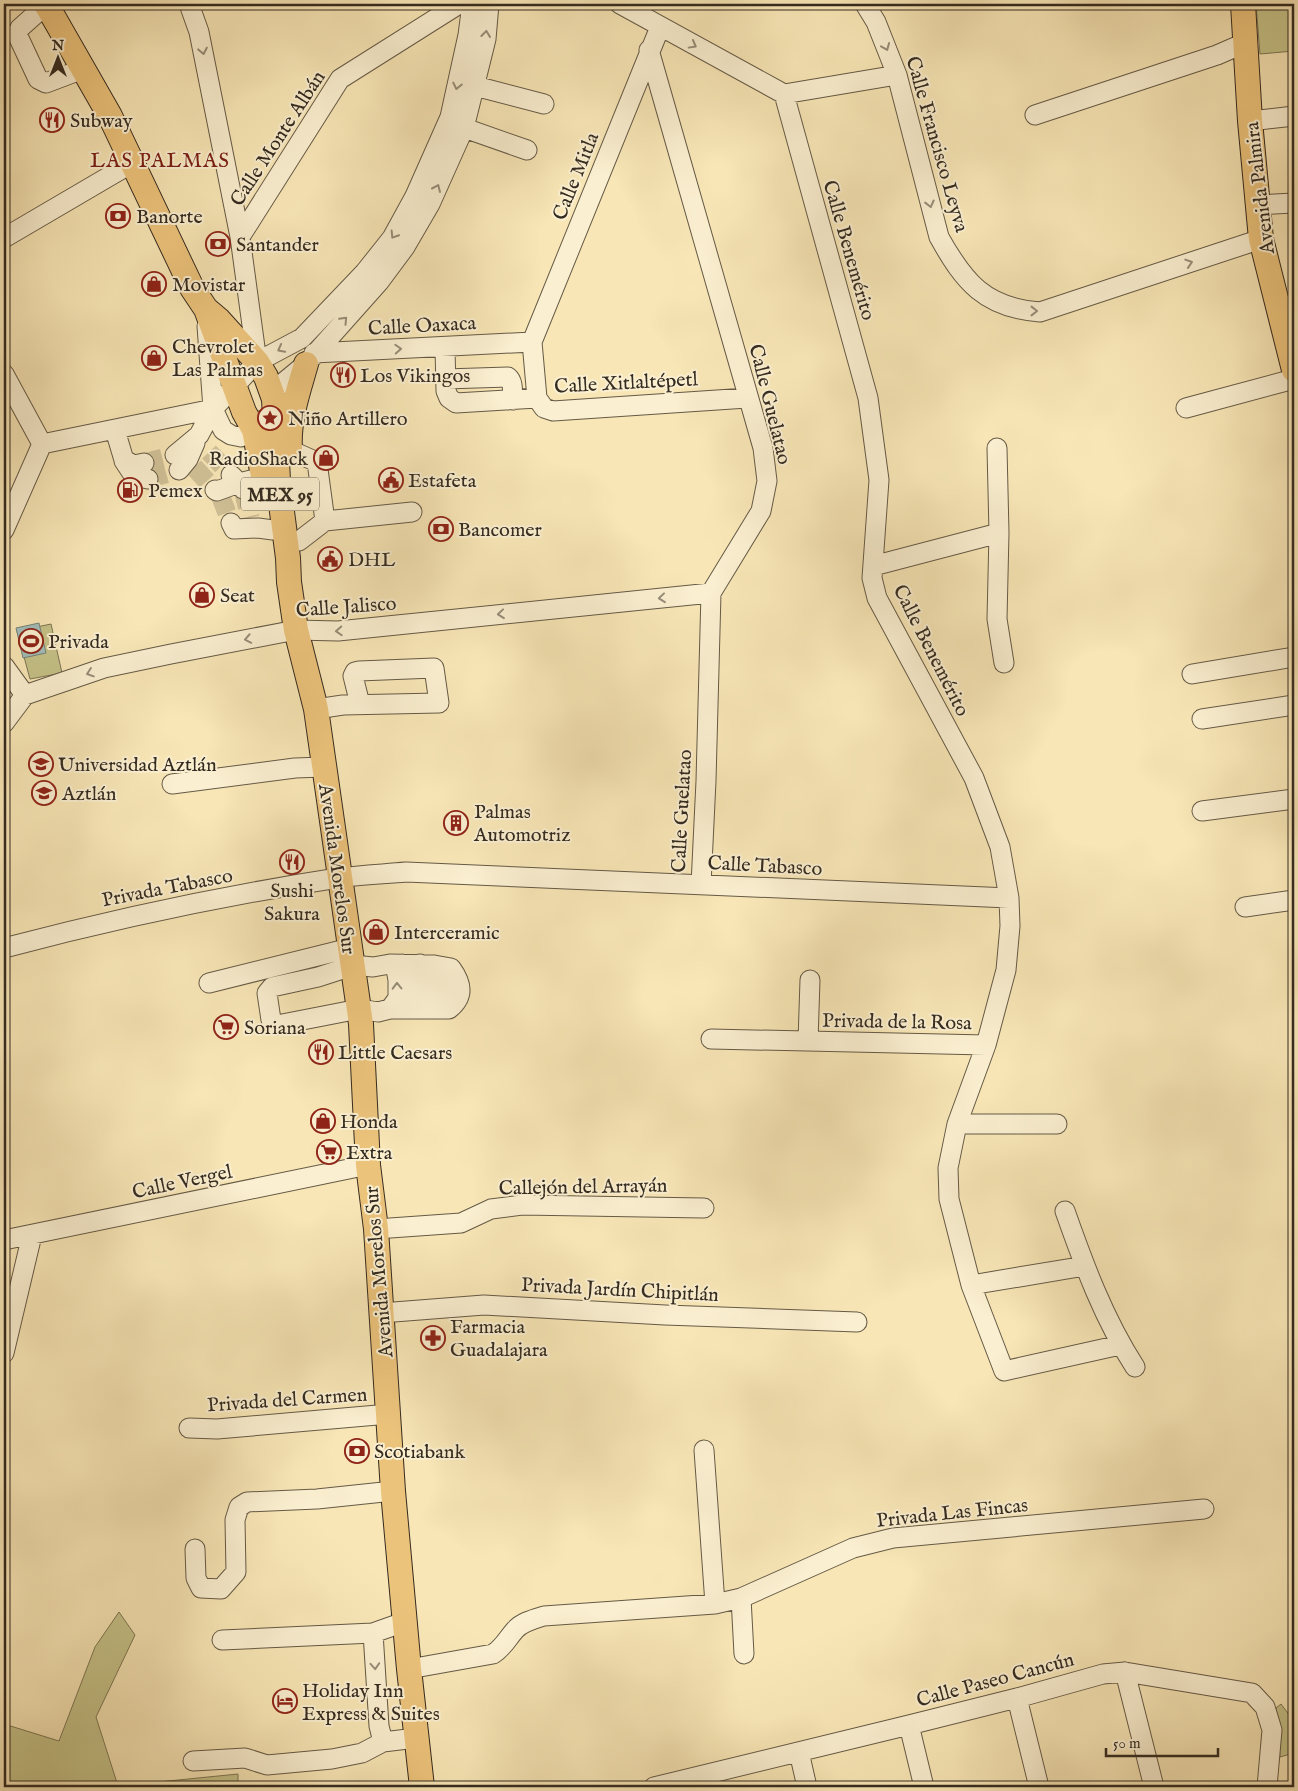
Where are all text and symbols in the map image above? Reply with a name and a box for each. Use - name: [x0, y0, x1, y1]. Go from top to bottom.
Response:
- one-way arrow: [480, 30, 491, 38]
- north arrow: [32, 32, 82, 82]
- text: N: [51, 37, 64, 55]
- one-way arrow: [688, 38, 697, 48]
- one-way arrow: [880, 42, 890, 51]
- one-way arrow: [197, 46, 207, 55]
- street label: Calle Francisco Leyva: [899, 54, 974, 236]
- street label: Calle Monte Albán: [225, 66, 332, 211]
- one-way arrow: [452, 82, 463, 90]
- restaurant icon: Subway: [39, 107, 65, 133]
- place label: Subway: [70, 109, 133, 134]
- street label: Avenida Palmira: [1240, 120, 1281, 256]
- street label: Calle Mitla: [547, 129, 605, 224]
- district label: LAS PALMAS: [90, 148, 230, 175]
- street label: Calle Benemérito: [817, 178, 881, 323]
- one-way arrow: [431, 184, 442, 193]
- one-way arrow: [924, 199, 935, 208]
- bank icon: Banorte: [105, 203, 131, 229]
- place label: Banorte: [136, 205, 203, 230]
- one-way arrow: [390, 229, 400, 238]
- bank icon: Santander: [205, 231, 231, 257]
- place label: Santander: [236, 233, 319, 258]
- one-way arrow: [1184, 259, 1193, 269]
- shop icon: Movistar: [141, 271, 167, 297]
- place label: Movistar: [172, 273, 246, 298]
- one-way arrow: [1031, 306, 1039, 316]
- street label: Calle Oaxaca: [367, 311, 477, 342]
- one-way arrow: [338, 317, 347, 326]
- place label: Chevrolet Las Palmas: [172, 335, 263, 383]
- street label: Calle Guelatao: [743, 342, 797, 467]
- one-way arrow: [277, 343, 286, 353]
- one-way arrow: [394, 344, 402, 354]
- shop icon: Chevrolet Las Palmas: [141, 345, 167, 371]
- restaurant icon: Los Vikingos: [330, 362, 356, 388]
- place label: Los Vikingos: [360, 364, 470, 389]
- street label: Calle Xitlaltépetl: [554, 367, 699, 400]
- place icon: Niño Artillero: [257, 405, 283, 431]
- place label: Niño Artillero: [288, 407, 408, 432]
- shop icon: RadioShack: [313, 445, 339, 471]
- place label: RadioShack: [209, 447, 308, 472]
- public building icon: Estafeta: [378, 467, 404, 493]
- place label: Estafeta: [408, 469, 477, 494]
- fuel station icon: Pemex: [117, 477, 143, 503]
- road number: MEX 95: [241, 478, 319, 510]
- place label: Pemex: [148, 479, 203, 504]
- bank icon: Bancomer: [428, 516, 454, 542]
- place label: Bancomer: [458, 518, 542, 543]
- public building icon: DHL: [317, 546, 343, 572]
- place label: DHL: [348, 548, 396, 573]
- street label: Calle Benemérito: [887, 581, 975, 721]
- shop icon: Seat: [189, 582, 215, 608]
- place label: Seat: [220, 584, 255, 609]
- street label: Calle Jalisco: [295, 591, 397, 623]
- one-way arrow: [658, 592, 666, 603]
- one-way arrow: [497, 609, 505, 620]
- one-way arrow: [335, 625, 343, 636]
- sports icon: Privada: [18, 628, 44, 654]
- place label: Privada: [48, 630, 109, 655]
- one-way arrow: [244, 634, 253, 644]
- one-way arrow: [86, 667, 94, 677]
- street label: Calle Guelatao: [667, 749, 698, 873]
- school or university icon: Universidad Aztlán: [28, 751, 54, 777]
- place label: Universidad Aztlán: [58, 753, 217, 778]
- school or university icon: Aztlán: [31, 780, 57, 806]
- street label: Avenida Morelos Sur: [312, 781, 361, 957]
- place label: Aztlán: [61, 782, 117, 807]
- place label: Palmas Automotriz: [473, 800, 570, 848]
- building icon: Palmas Automotriz: [443, 810, 469, 836]
- restaurant icon: Sushi Sakura: [279, 849, 305, 875]
- street label: Calle Tabasco: [707, 851, 823, 882]
- street label: Privada Tabasco: [100, 864, 235, 913]
- place label: Sushi Sakura: [264, 879, 320, 927]
- shop icon: Interceramic: [363, 919, 389, 945]
- place label: Interceramic: [394, 921, 500, 946]
- one-way arrow: [392, 982, 403, 990]
- street label: Privada de la Rosa: [822, 1009, 972, 1036]
- supermarket icon: Soriana: [213, 1014, 239, 1040]
- place label: Soriana: [244, 1016, 306, 1041]
- restaurant icon: Little Caesars: [308, 1039, 334, 1065]
- place label: Little Caesars: [338, 1041, 452, 1066]
- shop icon: Honda: [310, 1108, 336, 1134]
- place label: Honda: [340, 1110, 398, 1135]
- supermarket icon: Extra: [316, 1139, 342, 1165]
- place label: Extra: [346, 1141, 393, 1166]
- street label: Calle Vergel: [130, 1160, 235, 1205]
- street label: Callejón del Arrayán: [498, 1174, 668, 1201]
- street label: Avenida Morelos Sur: [359, 1184, 400, 1360]
- street label: Privada Jardín Chipitlán: [520, 1273, 720, 1308]
- place label: Farmacia Guadalajara: [450, 1315, 548, 1363]
- pharmacy icon: Farmacia Guadalajara: [420, 1325, 446, 1351]
- street label: Privada del Carmen: [206, 1382, 368, 1419]
- bank icon: Scotiabank: [344, 1438, 370, 1464]
- place label: Scotiabank: [374, 1440, 465, 1465]
- street label: Privada Las Fincas: [875, 1493, 1029, 1534]
- street label: Calle Paseo Cancún: [914, 1647, 1077, 1713]
- one-way arrow: [369, 1662, 380, 1670]
- place label: Holiday Inn Express & Suites: [302, 1679, 440, 1727]
- hotel icon: Holiday Inn Express & Suites: [272, 1688, 298, 1714]
- scale bar: [1106, 1726, 1218, 1758]
- text: 50 m: [1113, 1734, 1141, 1753]

